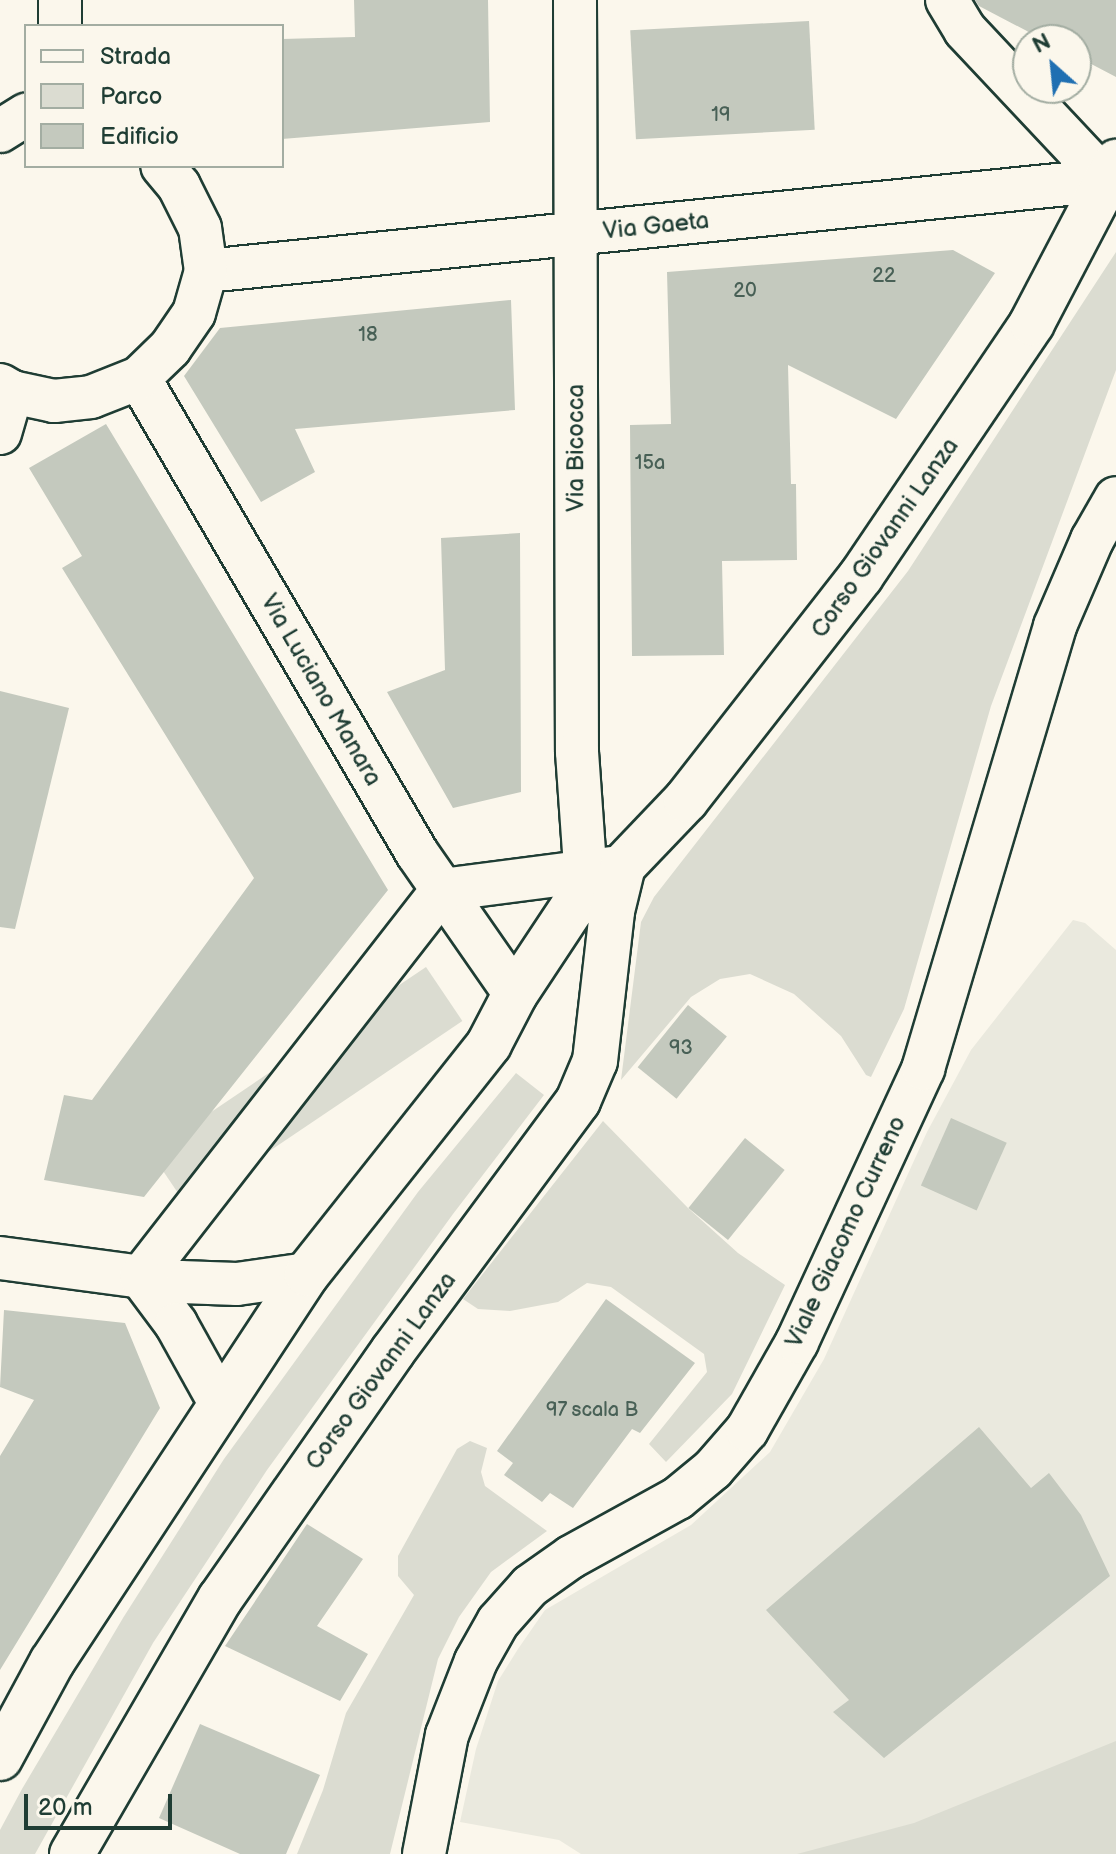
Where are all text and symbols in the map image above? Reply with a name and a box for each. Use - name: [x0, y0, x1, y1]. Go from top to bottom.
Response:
- legend: [24, 24, 284, 168]
- north arrow: [1012, 24, 1092, 104]
- text: N: [1028, 28, 1055, 60]
- text: Strada: [100, 42, 171, 71]
- text: Parco: [100, 82, 162, 111]
- house number: 19: [711, 103, 731, 127]
- text: Edificio: [100, 122, 179, 151]
- street label: Via Gaeta: [602, 206, 710, 246]
- house number: 22: [872, 264, 896, 288]
- house number: 20: [733, 279, 757, 303]
- house number: 18: [358, 323, 378, 347]
- street label: Via Bicocca: [562, 384, 590, 512]
- street label: Corso Giovanni Lanza: [805, 432, 965, 644]
- house number: 15a: [635, 451, 665, 475]
- street label: Via Luciano Manara: [254, 589, 388, 791]
- house number: 93: [669, 1036, 693, 1060]
- street label: Viale Giacomo Curreno: [780, 1112, 912, 1352]
- street label: Corso Giovanni Lanza: [300, 1266, 462, 1476]
- house number: 97 scala B: [545, 1398, 639, 1422]
- scale bar: [28, 1778, 176, 1828]
- text: 20 m: [38, 1793, 93, 1822]

